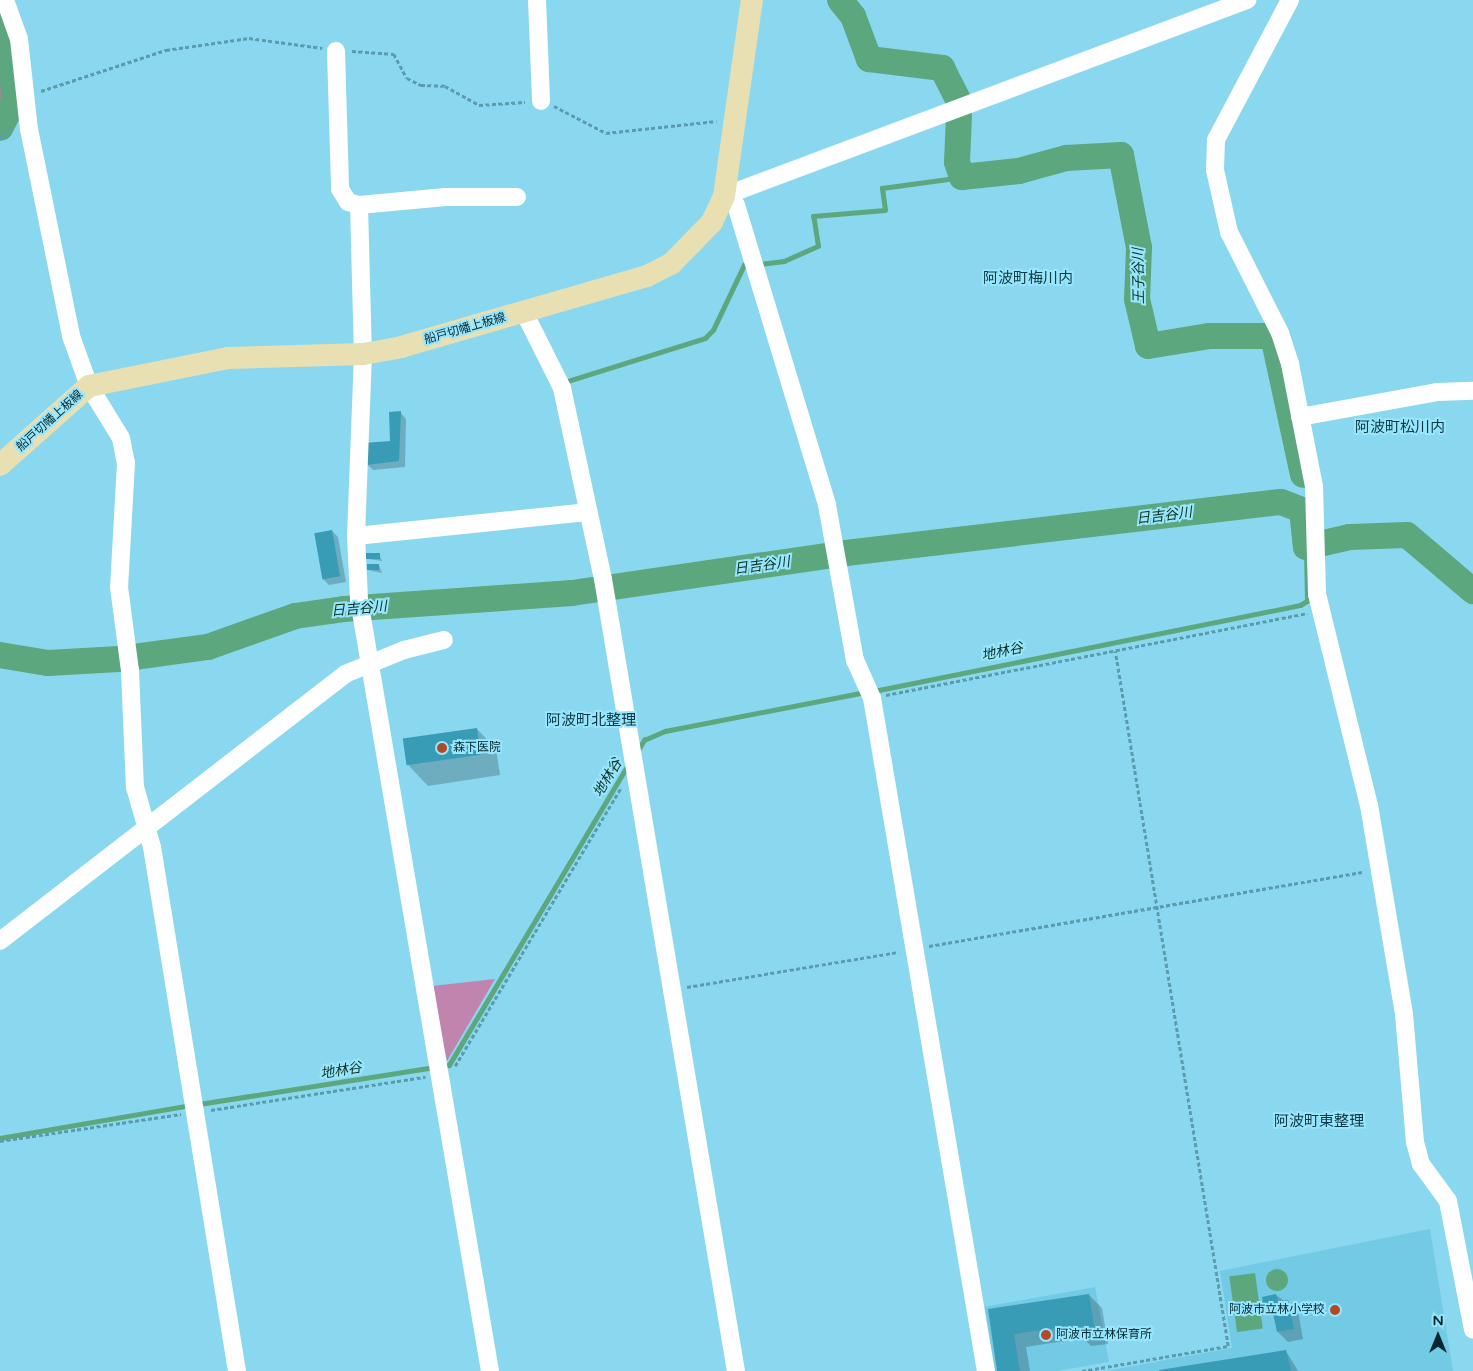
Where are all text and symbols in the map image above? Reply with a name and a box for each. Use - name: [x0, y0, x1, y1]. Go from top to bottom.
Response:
- water label: 王子谷川: [1130, 248, 1148, 304]
- district label: 阿波町梅川内: [983, 270, 1073, 288]
- street label: 船戸切幡上板線: [423, 311, 507, 347]
- street label: 船戸切幡上板線: [14, 388, 86, 454]
- district label: 阿波町松川内: [1355, 419, 1445, 437]
- water label: 日吉谷川: [1135, 504, 1193, 528]
- water label: 日吉谷川: [733, 554, 791, 578]
- water label: 日吉谷川: [330, 598, 388, 620]
- water label: 地林谷: [980, 640, 1024, 664]
- district label: 阿波町北整理: [546, 712, 636, 730]
- marker: 森下医院: [435, 741, 449, 755]
- place label: 森下医院: [453, 741, 501, 755]
- water label: 地林谷: [590, 756, 626, 800]
- water label: 地林谷: [319, 1059, 363, 1083]
- district label: 阿波町東整理: [1274, 1113, 1364, 1131]
- place label: 阿波市立林小学校: [1229, 1303, 1325, 1317]
- marker: 阿波市立林小学校: [1329, 1304, 1341, 1316]
- north arrow: [1413, 1311, 1463, 1361]
- text: N: [1432, 1312, 1444, 1329]
- place label: 阿波市立林保育所: [1056, 1328, 1152, 1342]
- marker: 阿波市立林保育所: [1040, 1329, 1052, 1341]

